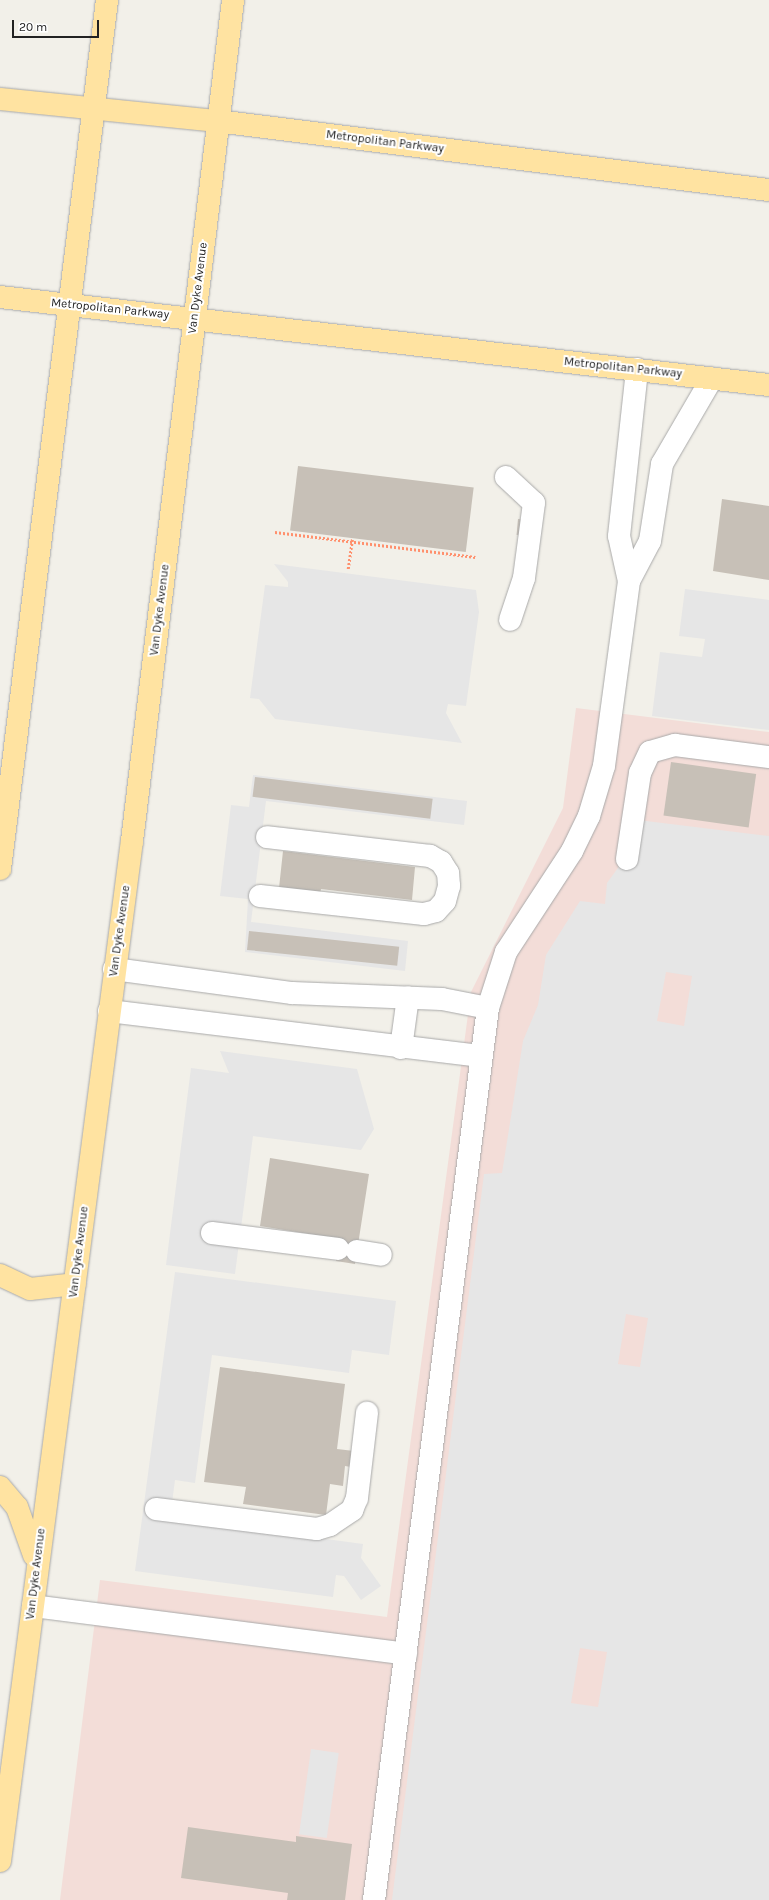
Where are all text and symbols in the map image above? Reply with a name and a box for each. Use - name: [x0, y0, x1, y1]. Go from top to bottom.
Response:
- scale bar: [14, 12, 101, 38]
- text: 20 m: [19, 20, 47, 34]
- street label: Metropolitan Parkway: [325, 128, 445, 156]
- street label: Van Dyke Avenue: [185, 242, 211, 334]
- street label: Metropolitan Parkway: [50, 296, 170, 322]
- street label: Metropolitan Parkway: [563, 355, 683, 381]
- street label: Van Dyke Avenue: [147, 564, 173, 656]
- street label: Van Dyke Avenue: [106, 885, 134, 977]
- street label: Van Dyke Avenue: [66, 1206, 92, 1298]
- street label: Van Dyke Avenue: [23, 1528, 49, 1620]

